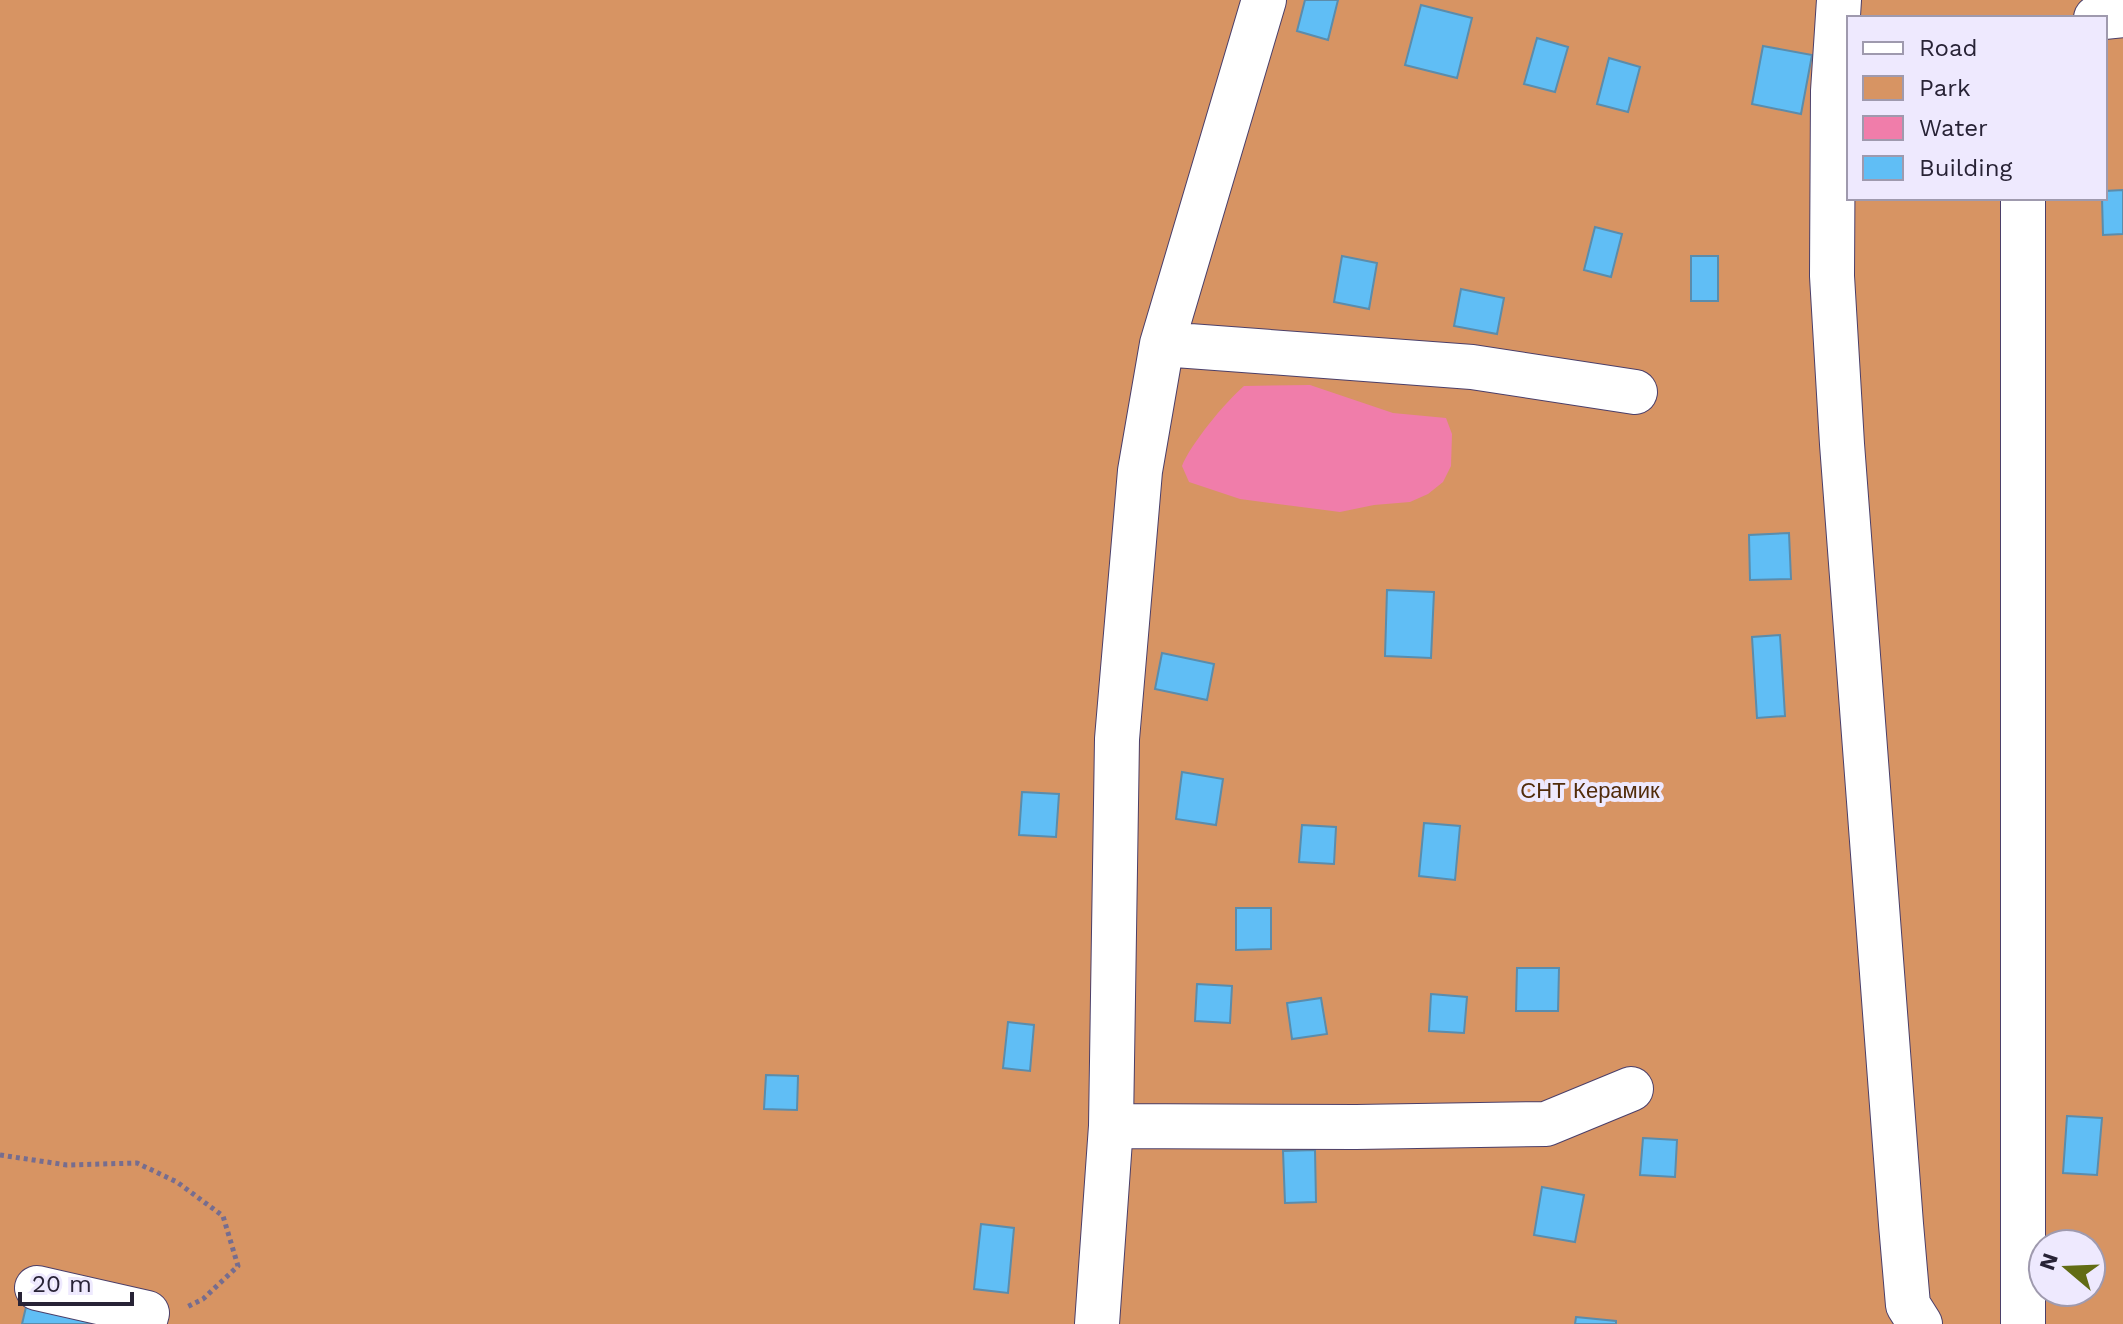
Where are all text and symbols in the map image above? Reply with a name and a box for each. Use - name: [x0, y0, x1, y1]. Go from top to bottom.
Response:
- legend: [1847, 16, 2107, 200]
- text: Road: [1919, 34, 1978, 62]
- text: Park: [1919, 74, 1971, 102]
- text: Water: [1919, 114, 1988, 142]
- text: Building: [1919, 154, 2012, 182]
- park label: СНТ Керамик: [1520, 778, 1660, 803]
- north arrow: [2027, 1228, 2107, 1308]
- text: N: [2034, 1250, 2063, 1273]
- scale bar: [20, 1256, 132, 1306]
- text: 20 m: [32, 1270, 92, 1298]

